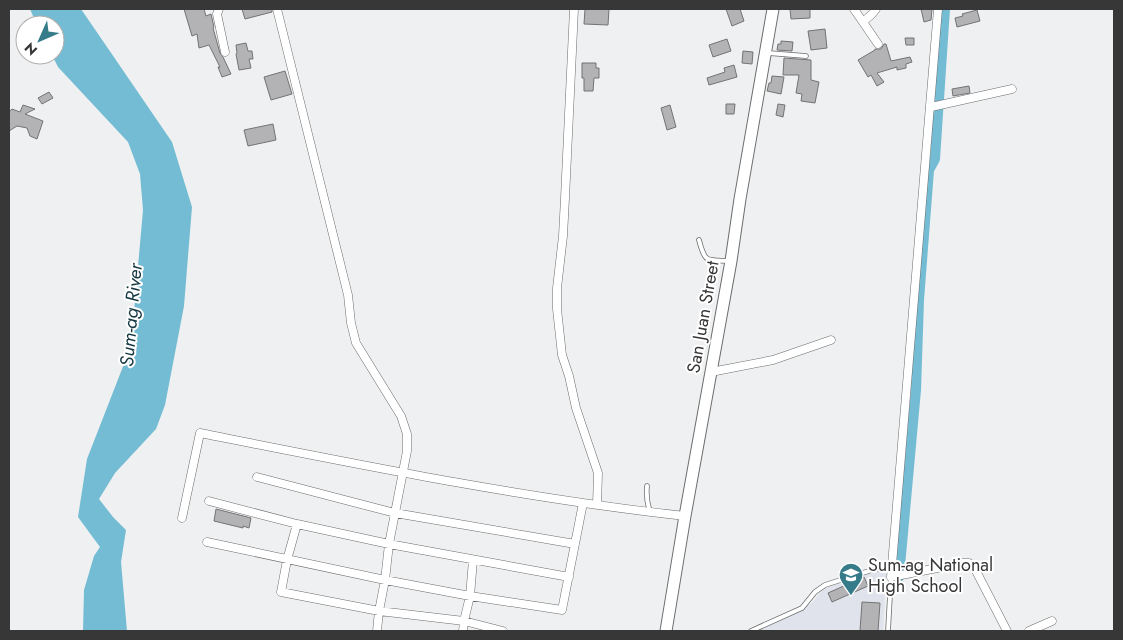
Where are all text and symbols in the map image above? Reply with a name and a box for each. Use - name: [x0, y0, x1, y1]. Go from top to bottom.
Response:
- north arrow: [15, 15, 65, 65]
- text: N: [20, 38, 42, 60]
- street label: San Juan Street: [680, 258, 726, 375]
- water label: Sum-ag River: [113, 261, 149, 368]
- place label: Sum-ag National High School: [868, 552, 993, 599]
- school or university icon: Sum-ag National High School: [838, 562, 864, 596]

